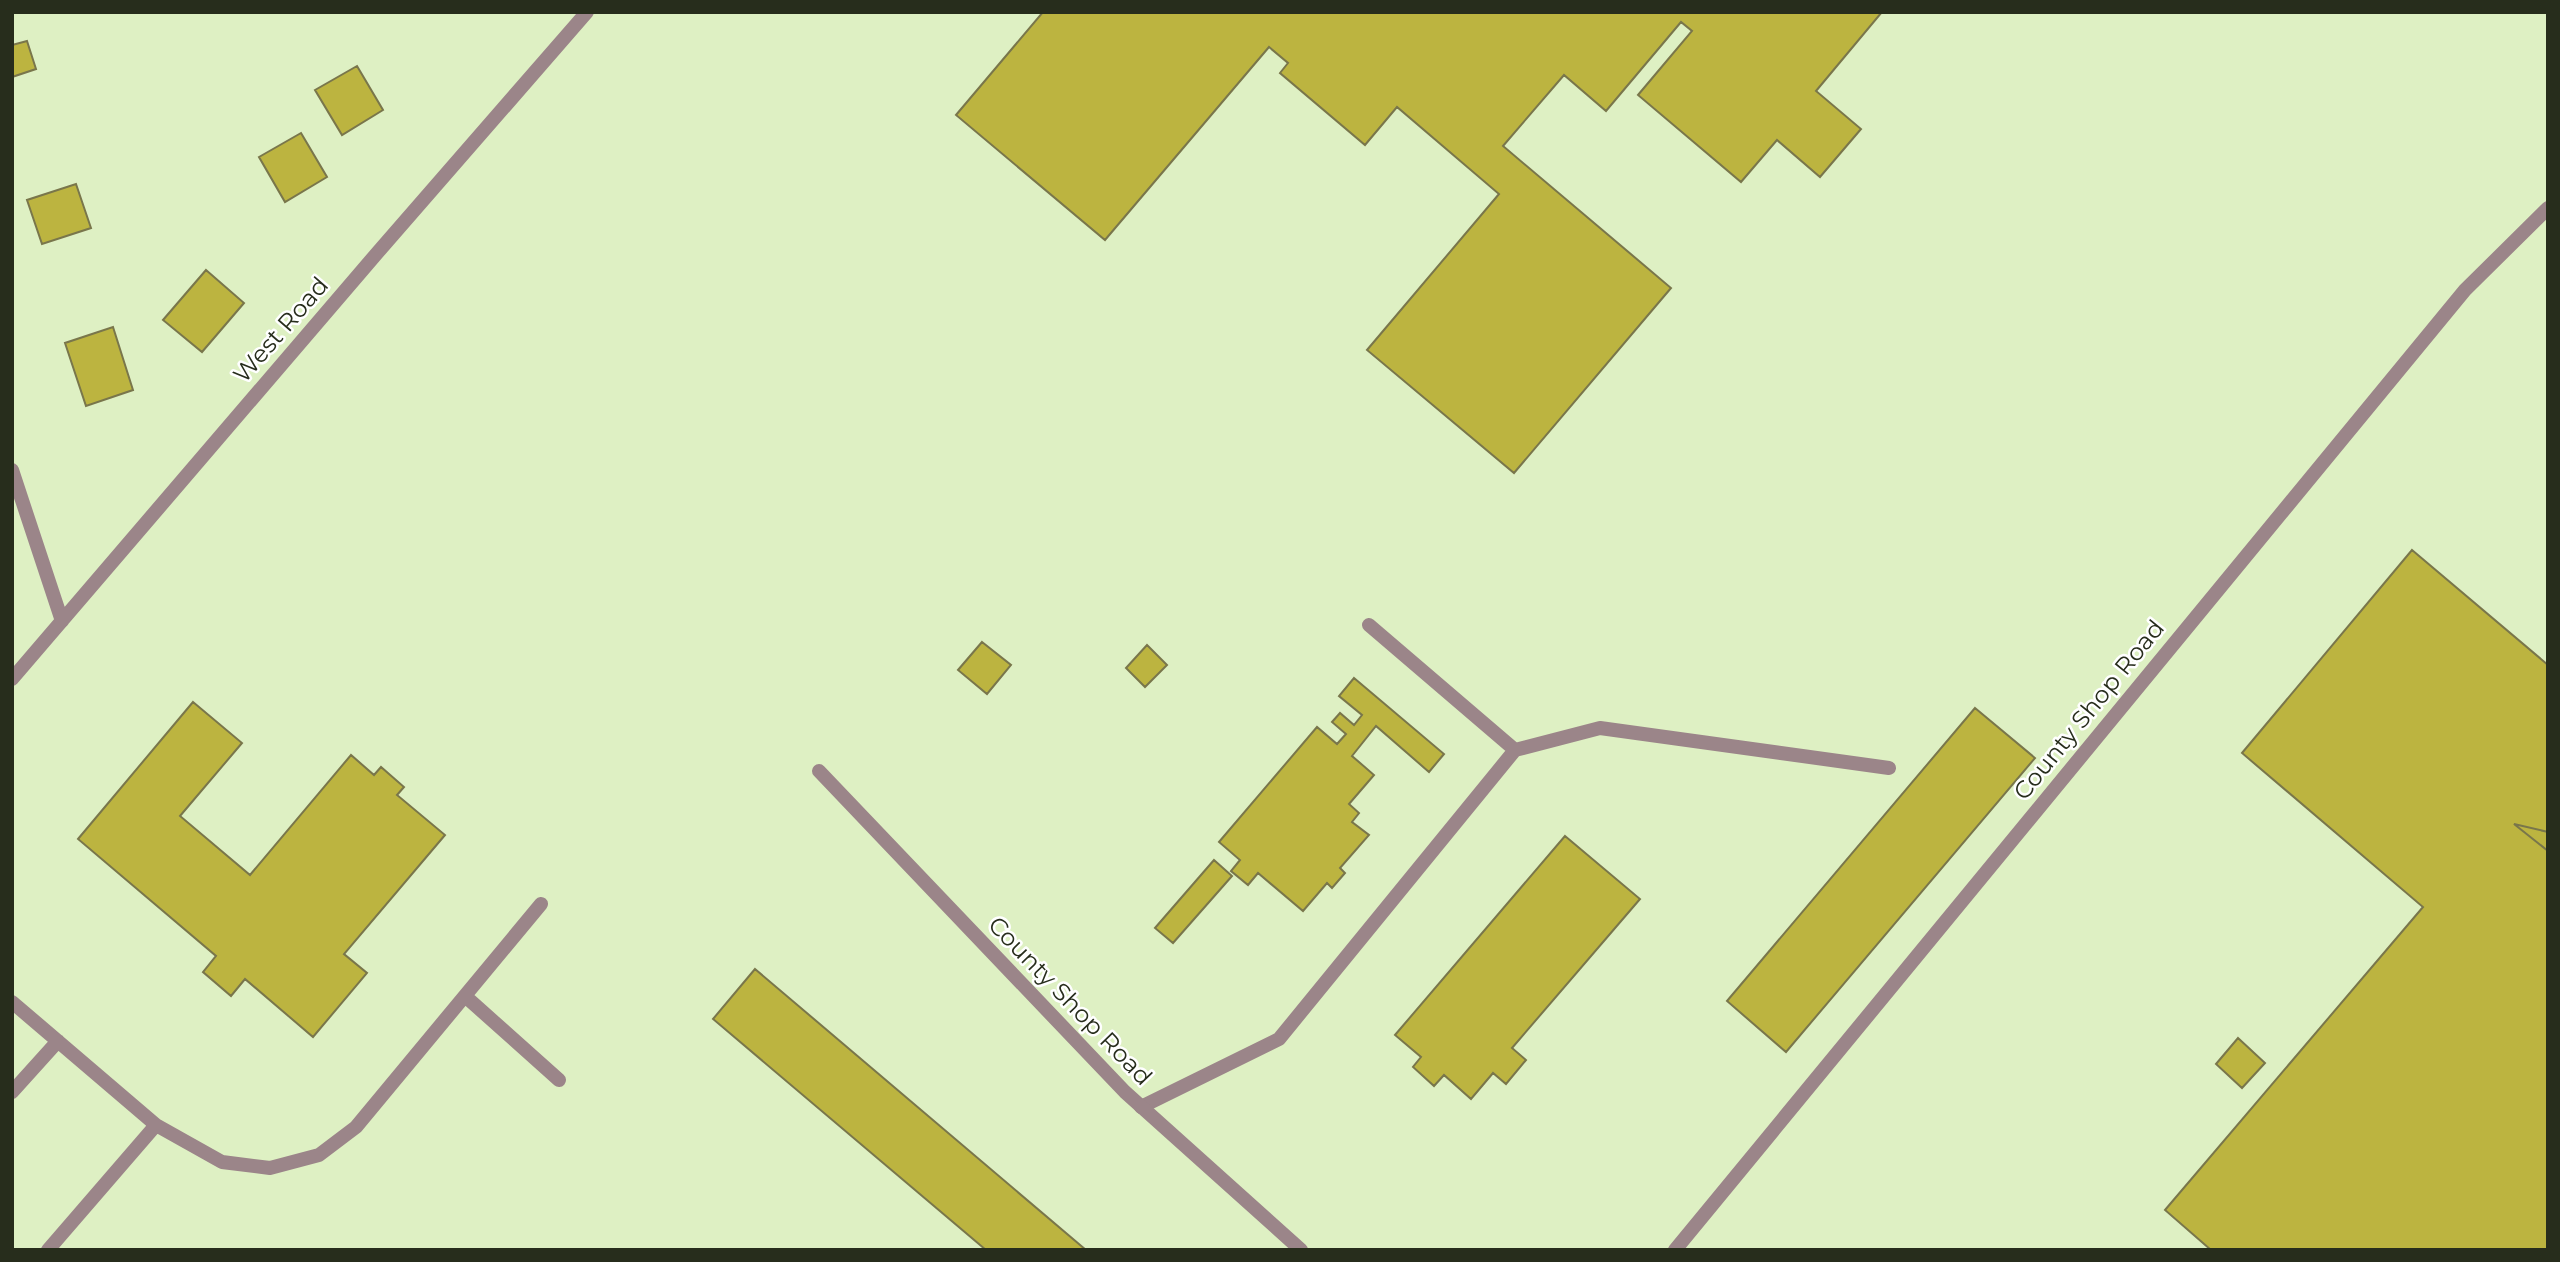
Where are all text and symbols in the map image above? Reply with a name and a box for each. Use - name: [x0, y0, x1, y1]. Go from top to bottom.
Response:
- street label: West Road: [227, 271, 334, 388]
- street label: County Shop Road: [2007, 614, 2170, 806]
- street label: County Shop Road: [982, 910, 1158, 1091]

